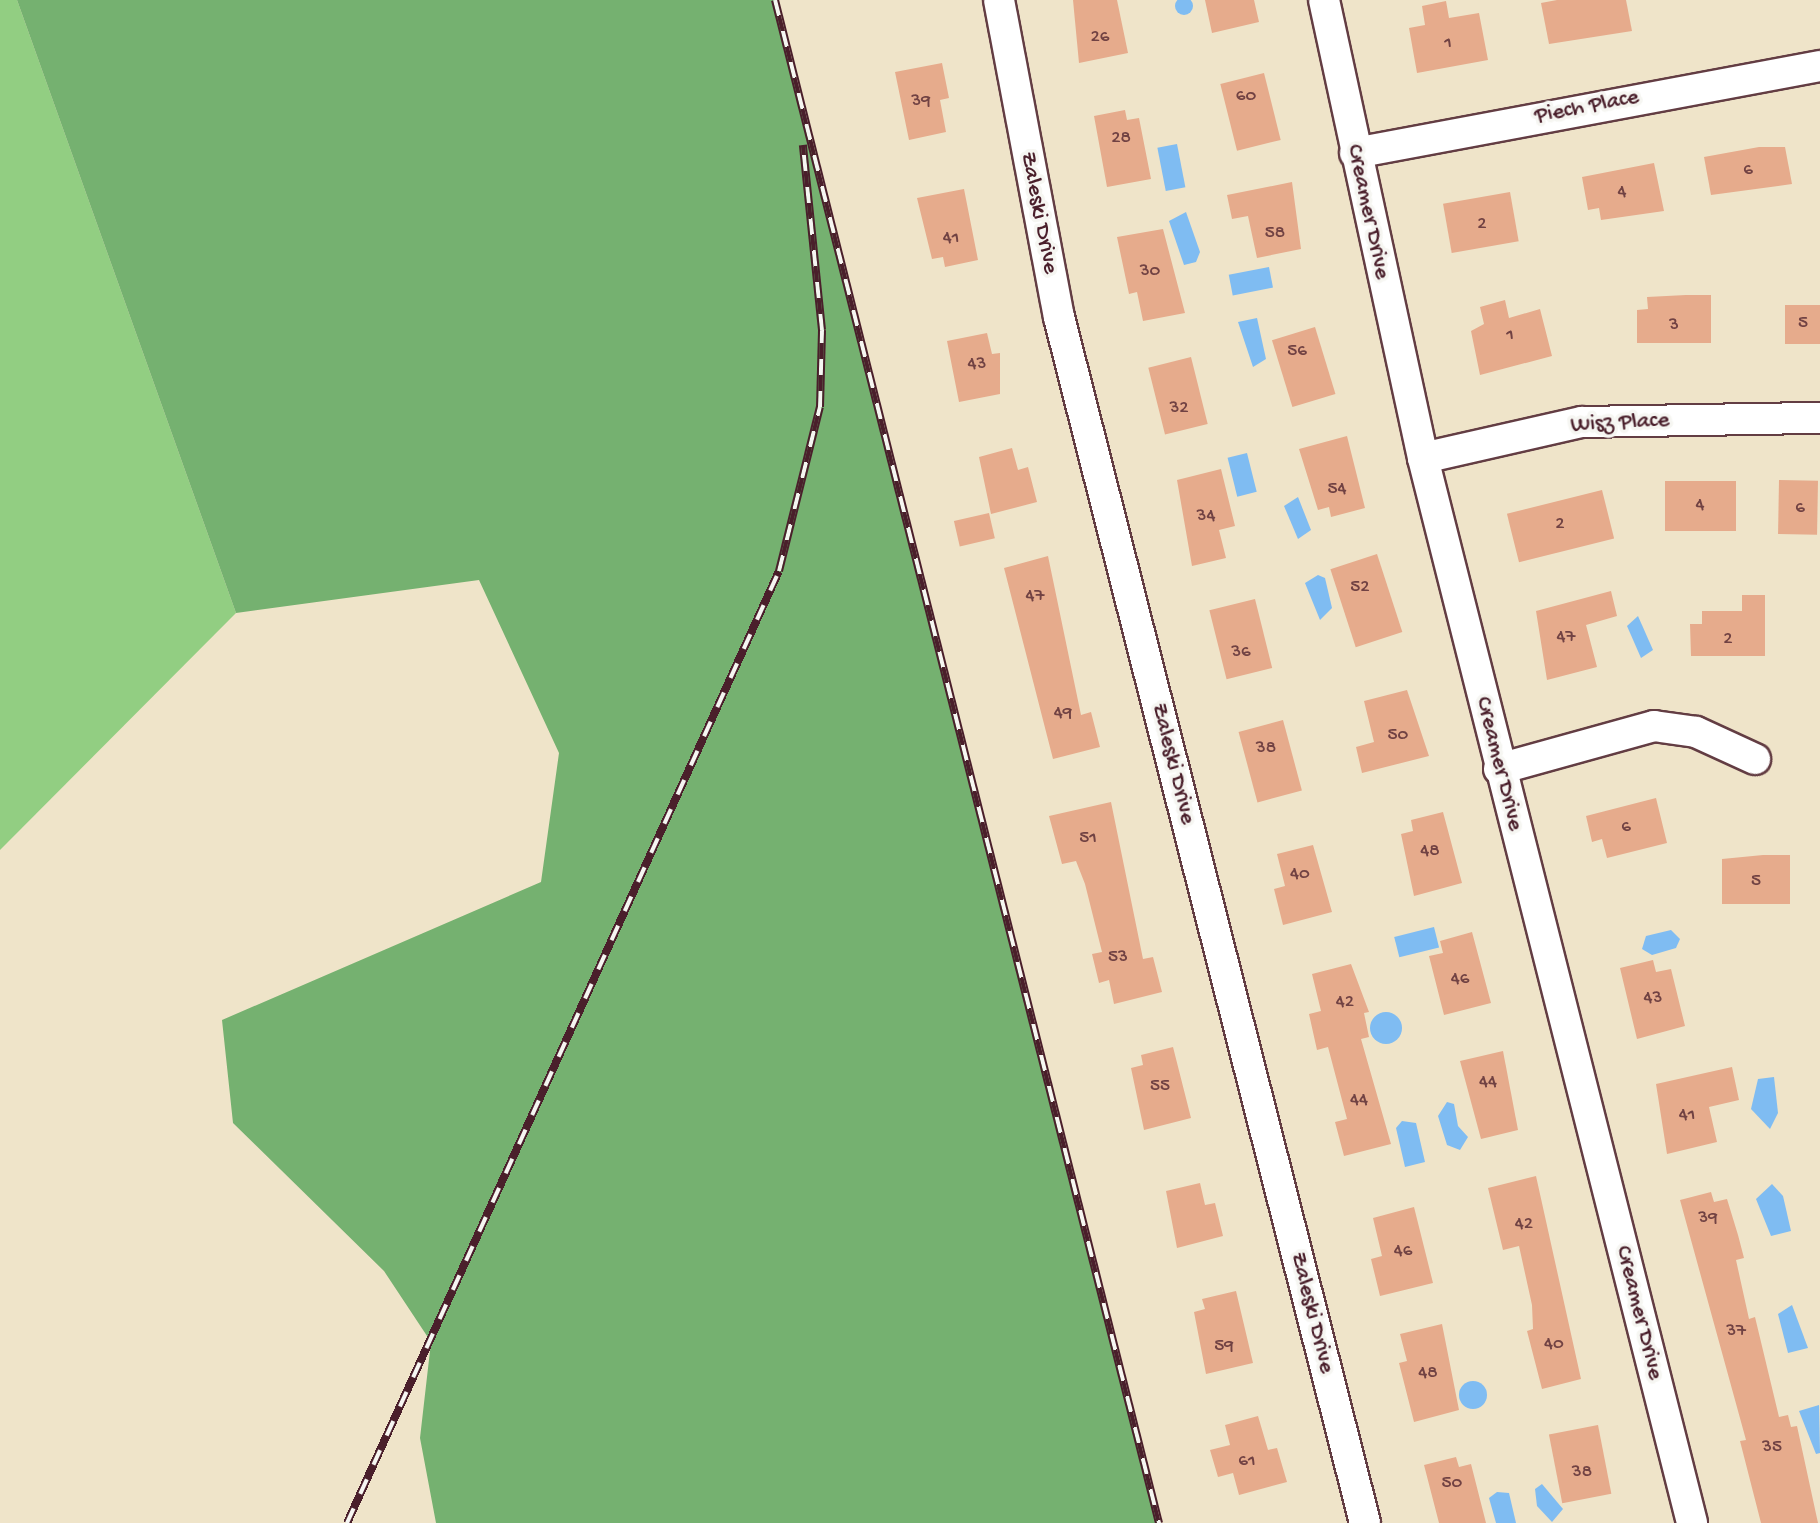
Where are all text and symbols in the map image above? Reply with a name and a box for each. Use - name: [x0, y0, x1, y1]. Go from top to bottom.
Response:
- house number: 26: [1091, 27, 1109, 49]
- house number: 1: [1444, 33, 1452, 55]
- street label: Piech Place: [1533, 84, 1641, 132]
- house number: 60: [1236, 86, 1256, 108]
- house number: 39: [911, 91, 931, 113]
- house number: 28: [1111, 128, 1131, 150]
- street label: Creamer Drive: [1339, 142, 1395, 282]
- street label: Zaleski Drive: [1013, 150, 1063, 276]
- house number: 6: [1743, 160, 1753, 182]
- house number: 4: [1618, 182, 1626, 204]
- house number: 2: [1477, 214, 1487, 236]
- house number: 58: [1265, 223, 1285, 245]
- house number: 41: [943, 228, 959, 250]
- house number: 30: [1140, 261, 1160, 283]
- house number: 5: [1798, 313, 1808, 335]
- house number: 3: [1669, 315, 1679, 337]
- house number: 1: [1506, 325, 1514, 347]
- house number: 56: [1287, 341, 1307, 363]
- house number: 43: [968, 354, 986, 376]
- house number: 32: [1169, 398, 1189, 420]
- street label: Wisz Place: [1570, 408, 1670, 440]
- house number: 54: [1328, 479, 1346, 501]
- house number: 4: [1696, 495, 1704, 517]
- house number: 6: [1795, 498, 1805, 520]
- house number: 34: [1197, 506, 1215, 528]
- house number: 2: [1555, 514, 1565, 536]
- house number: 52: [1350, 577, 1370, 599]
- house number: 47: [1026, 586, 1044, 608]
- house number: 47: [1557, 627, 1575, 649]
- house number: 2: [1723, 629, 1733, 651]
- house number: 36: [1231, 642, 1251, 664]
- street label: Creamer Drive: [1468, 694, 1528, 834]
- street label: Zaleski Drive: [1144, 701, 1200, 827]
- house number: 49: [1054, 703, 1072, 725]
- house number: 50: [1388, 725, 1408, 747]
- house number: 38: [1256, 738, 1276, 760]
- house number: 6: [1621, 817, 1631, 839]
- house number: 51: [1079, 828, 1097, 850]
- house number: 48: [1420, 841, 1440, 863]
- house number: 40: [1290, 864, 1310, 886]
- house number: 5: [1751, 871, 1761, 893]
- house number: 53: [1108, 947, 1128, 969]
- house number: 46: [1451, 969, 1469, 991]
- house number: 43: [1644, 988, 1662, 1010]
- house number: 42: [1336, 992, 1354, 1014]
- house number: 44: [1479, 1072, 1497, 1094]
- house number: 55: [1150, 1076, 1170, 1098]
- house number: 44: [1350, 1090, 1368, 1112]
- house number: 41: [1679, 1105, 1695, 1127]
- house number: 39: [1698, 1208, 1718, 1230]
- house number: 42: [1515, 1214, 1533, 1236]
- house number: 46: [1394, 1241, 1412, 1263]
- street label: Creamer Drive: [1608, 1243, 1668, 1383]
- street label: Zaleski Drive: [1283, 1250, 1339, 1376]
- house number: 37: [1726, 1321, 1746, 1343]
- house number: 40: [1544, 1334, 1564, 1356]
- house number: 59: [1214, 1336, 1234, 1358]
- house number: 48: [1418, 1363, 1438, 1385]
- house number: 35: [1762, 1437, 1782, 1459]
- house number: 61: [1238, 1451, 1256, 1473]
- house number: 38: [1572, 1462, 1592, 1484]
- house number: 50: [1442, 1473, 1462, 1495]

